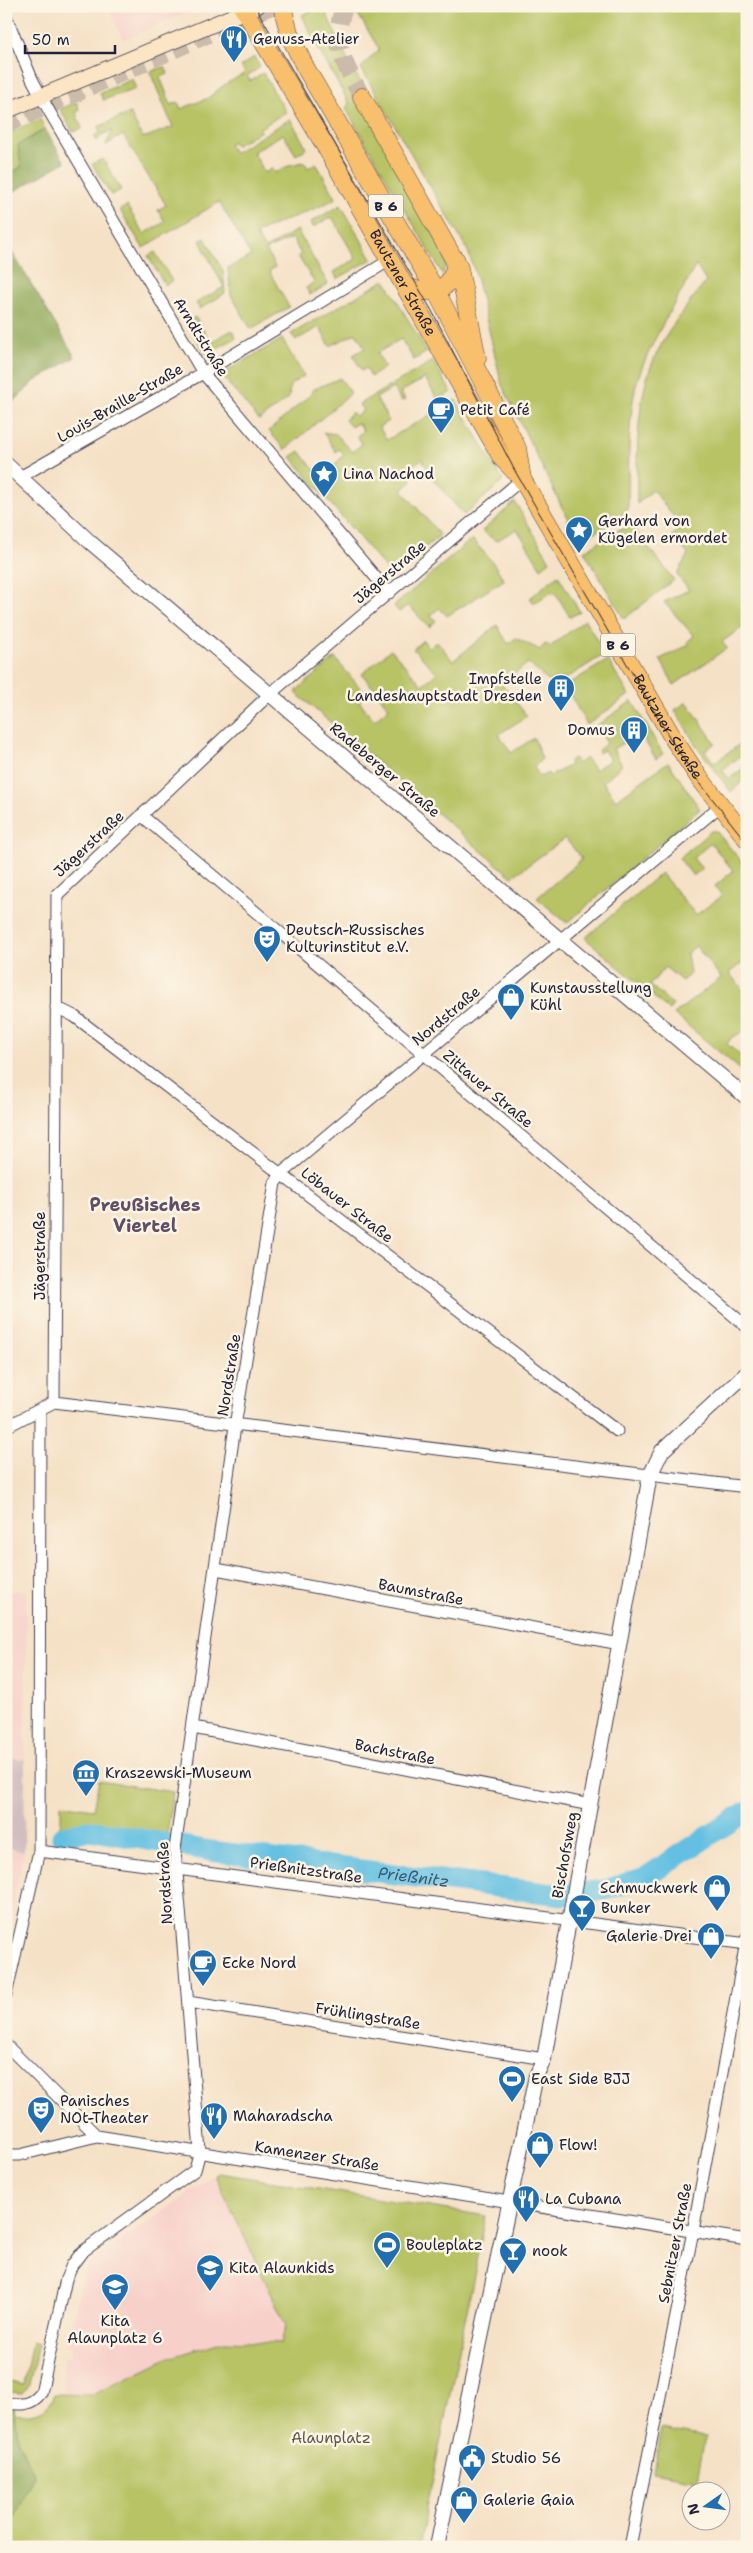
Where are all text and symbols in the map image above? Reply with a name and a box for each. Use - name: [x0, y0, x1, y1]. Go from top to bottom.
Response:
- scale bar: [25, 22, 115, 54]
- restaurant icon: Genuss-Atelier: [219, 24, 249, 63]
- place label: Genuss-Atelier: [253, 29, 360, 49]
- text: 50 m: [32, 30, 70, 50]
- road number: B 6: [368, 195, 404, 218]
- street label: Bautzner Straße: [365, 226, 441, 340]
- street label: Arndtstraße: [169, 294, 233, 380]
- street label: Louis-Braille-Straße: [53, 359, 187, 447]
- cafe icon: Petit Café: [426, 395, 456, 434]
- place label: Petit Café: [460, 400, 530, 420]
- place icon: Lina Nachod: [309, 459, 339, 498]
- place label: Lina Nachod: [343, 464, 434, 484]
- place label: Gerhard von Kügelen ermordet: [598, 511, 728, 548]
- place icon: Gerhard von Kügelen ermordet: [564, 515, 594, 554]
- street label: Jägerstraße: [349, 536, 431, 608]
- road number: B 6: [600, 634, 636, 656]
- place label: Impfstelle Landeshauptstadt Dresden: [347, 669, 542, 706]
- street label: Bautzner Straße: [628, 671, 707, 783]
- building icon: Impfstelle Landeshauptstadt Dresden: [546, 673, 576, 712]
- building icon: Domus: [619, 715, 649, 754]
- street label: Radeberger Straße: [326, 718, 444, 822]
- place label: Domus: [567, 720, 615, 740]
- street label: Jägerstraße: [50, 806, 128, 882]
- place label: Deutsch-Russisches Kulturinstitut e.V.: [286, 920, 425, 957]
- theatre icon: Deutsch-Russisches Kulturinstitut e.V.: [252, 924, 282, 963]
- place label: Kunstausstellung Kühl: [530, 978, 652, 1015]
- street label: Nordstraße: [408, 982, 484, 1050]
- shop icon: Kunstausstellung Kühl: [496, 982, 526, 1021]
- street label: Zittauer Straße: [439, 1045, 537, 1133]
- street label: Löbauer Straße: [297, 1163, 397, 1247]
- district label: Preußisches Viertel: [89, 1193, 201, 1238]
- street label: Jägerstraße: [30, 1211, 50, 1301]
- street label: Nordstraße: [213, 1332, 245, 1418]
- street label: Baumstraße: [377, 1574, 465, 1610]
- street label: Bachstraße: [353, 1734, 437, 1770]
- museum icon: Kraszewski-Museum: [71, 1758, 101, 1797]
- place label: Kraszewski-Museum: [105, 1763, 252, 1783]
- street label: Bischofsweg: [548, 1810, 582, 1900]
- street label: Nordstraße: [153, 1841, 177, 1925]
- street label: Prießnitzstraße: [249, 1852, 363, 1888]
- water label: Prießnitz: [377, 1862, 450, 1891]
- shop icon: Schmuckwerk: [702, 1873, 732, 1912]
- place label: Schmuckwerk: [600, 1878, 698, 1898]
- bar icon: Bunker: [567, 1893, 597, 1932]
- place label: Bunker: [601, 1898, 651, 1918]
- shop icon: Galerie Drei: [696, 1921, 726, 1960]
- place label: Galerie Drei: [606, 1926, 692, 1946]
- cafe icon: Ecke Nord: [188, 1948, 218, 1987]
- place label: Ecke Nord: [222, 1953, 297, 1973]
- street label: Frühlingstraße: [314, 1998, 422, 2034]
- sports icon: East Side BJJ: [497, 2064, 527, 2103]
- place label: East Side BJJ: [531, 2069, 630, 2089]
- place label: Panisches NOt-Theater: [60, 2091, 149, 2128]
- theatre icon: Panisches NOt-Theater: [26, 2095, 56, 2134]
- restaurant icon: Maharadscha: [199, 2101, 229, 2140]
- place label: Maharadscha: [233, 2106, 333, 2126]
- shop icon: Flow!: [525, 2130, 555, 2169]
- place label: Flow!: [559, 2135, 597, 2155]
- street label: Kamenzer Straße: [253, 2136, 381, 2176]
- street label: Sebnitzer Straße: [654, 2181, 696, 2305]
- restaurant icon: La Cubana: [511, 2184, 541, 2223]
- place label: La Cubana: [545, 2189, 622, 2209]
- sports icon: Bouleplatz: [372, 2230, 402, 2269]
- place label: Bouleplatz: [406, 2235, 483, 2255]
- bar icon: nook: [498, 2236, 528, 2275]
- place label: nook: [532, 2241, 568, 2261]
- school or university icon: Kita Alaunkids: [195, 2253, 225, 2292]
- place label: Kita Alaunkids: [229, 2258, 335, 2278]
- school or university icon: Kita Alaunplatz 6: [100, 2272, 130, 2311]
- place label: Kita Alaunplatz 6: [67, 2311, 163, 2348]
- park label: Alaunplatz: [291, 2428, 371, 2448]
- public building icon: Studio 56: [457, 2443, 487, 2482]
- place label: Studio 56: [491, 2448, 561, 2468]
- north arrow: [680, 2480, 730, 2530]
- shop icon: Galerie Gaia: [449, 2485, 479, 2524]
- place label: Galerie Gaia: [483, 2490, 575, 2510]
- text: N: [683, 2502, 703, 2517]

